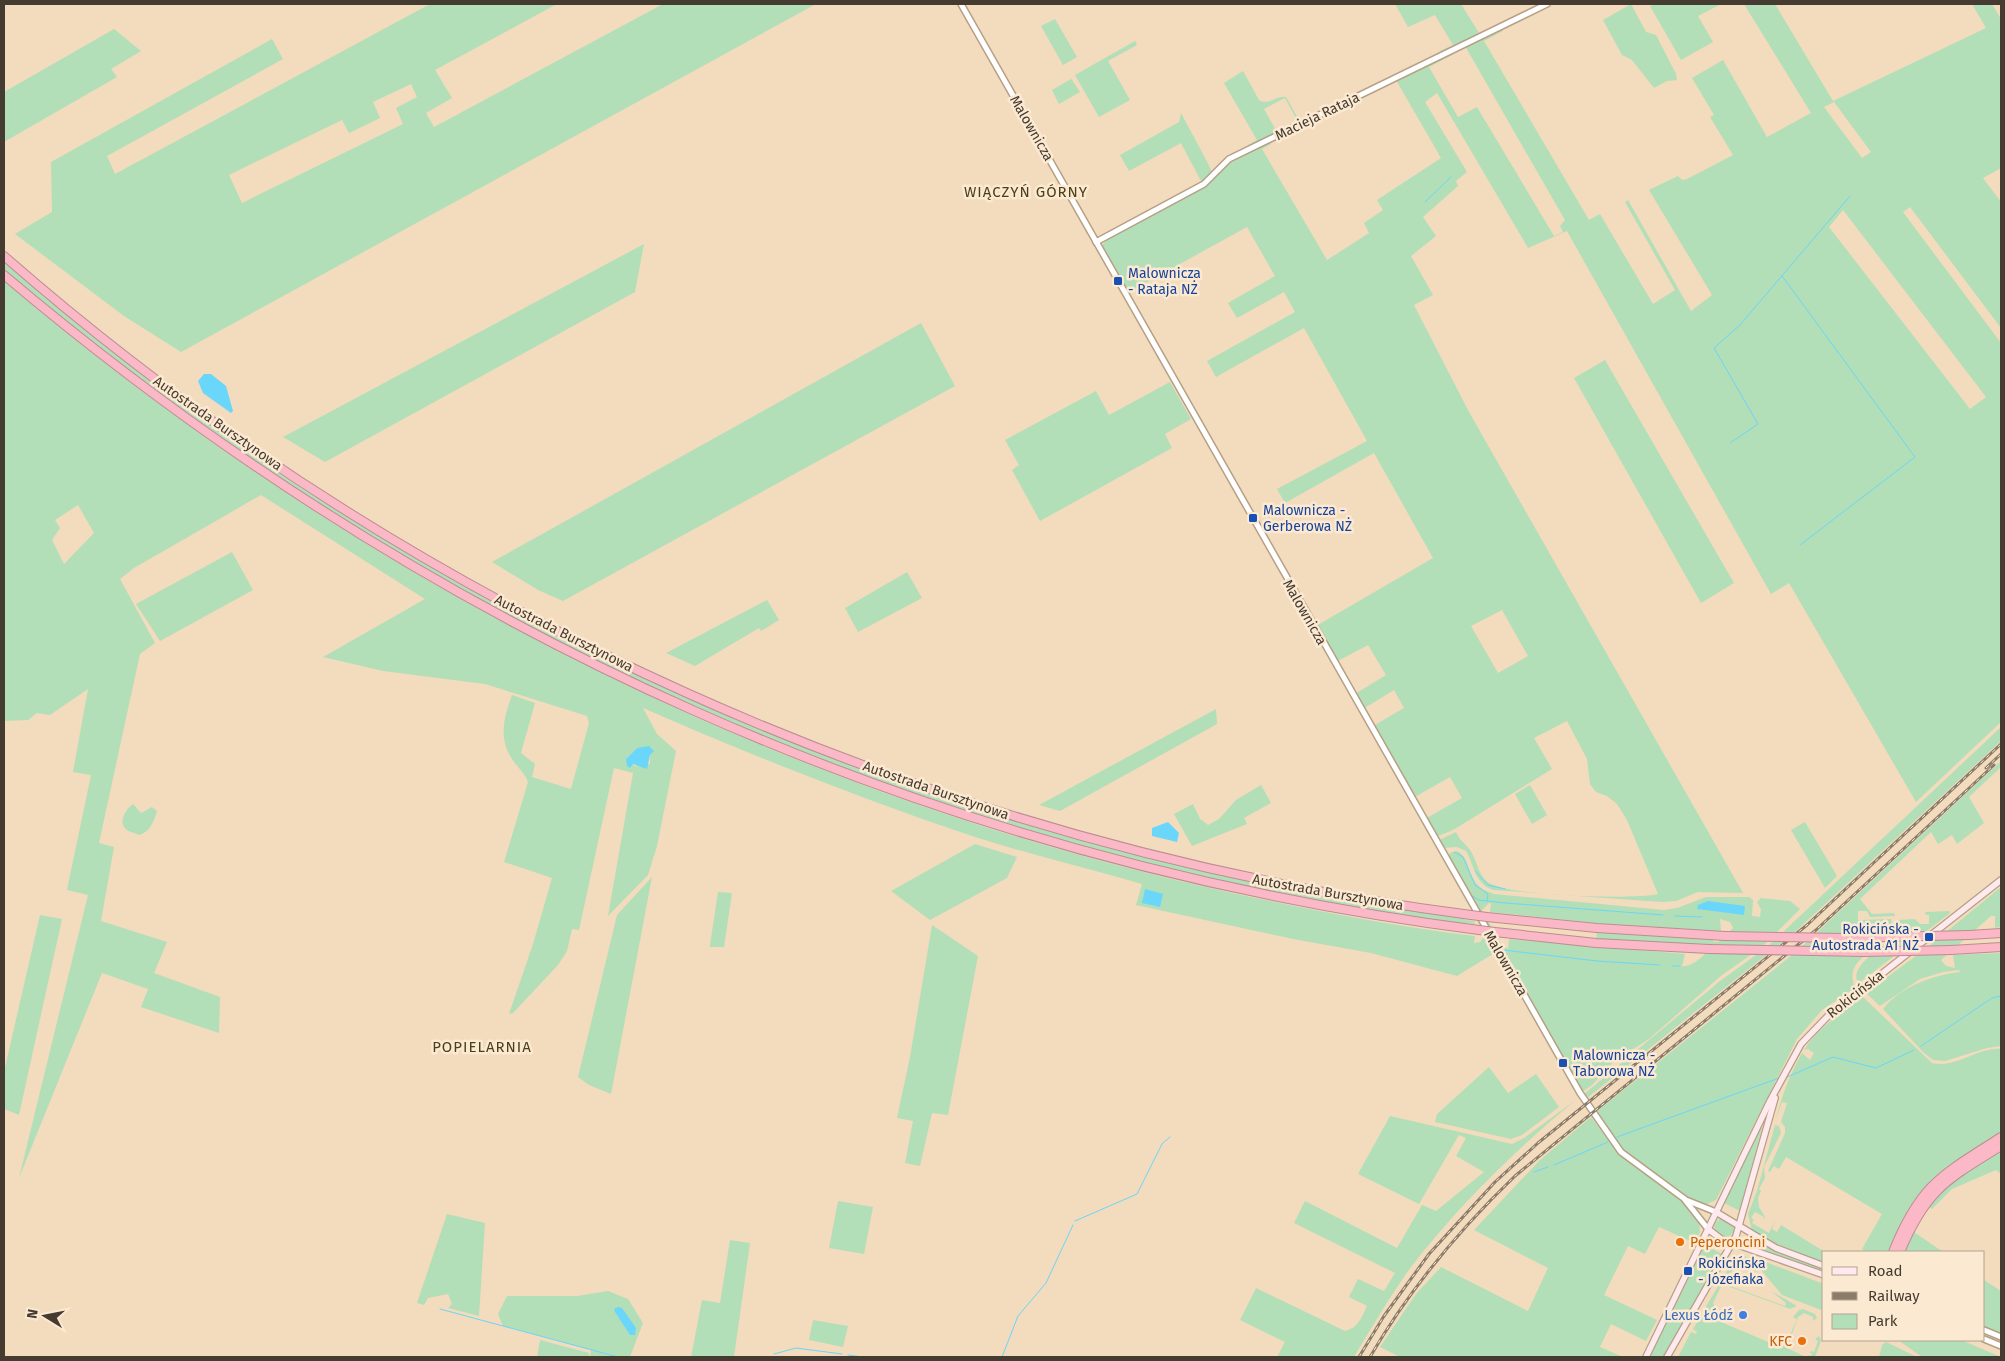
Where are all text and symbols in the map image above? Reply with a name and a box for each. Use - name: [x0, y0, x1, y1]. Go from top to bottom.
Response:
- street label: Macieja Rataja: [1272, 89, 1362, 144]
- street label: Malownicza: [1006, 92, 1057, 164]
- district label: WIĄCZYŃ GÓRNY: [964, 183, 1088, 201]
- place label: Malownicza - Rataja NŻ: [1128, 265, 1201, 298]
- marker: Malownicza - Rataja NŻ: [1112, 275, 1124, 287]
- street label: Autostrada Bursztynowa: [150, 372, 285, 474]
- place label: Malownicza - Gerberowa NŻ: [1263, 502, 1352, 535]
- marker: Malownicza - Gerberowa NŻ: [1247, 512, 1259, 524]
- street label: Malownicza: [1279, 576, 1330, 648]
- street label: Autostrada Bursztynowa: [492, 591, 636, 676]
- street label: Autostrada Bursztynowa: [861, 757, 1011, 823]
- street label: Autostrada Bursztynowa: [1251, 871, 1405, 914]
- place label: Rokicińska - Autostrada A1 NŻ: [1812, 921, 1919, 954]
- street label: Malownicza: [1480, 927, 1531, 999]
- marker: Rokicińska - Autostrada A1 NŻ: [1923, 931, 1935, 943]
- street label: Rokicińska: [1823, 967, 1887, 1022]
- district label: POPIELARNIA: [432, 1038, 532, 1056]
- place label: Malownicza - Taborowa NŻ: [1573, 1047, 1655, 1080]
- marker: Malownicza - Taborowa NŻ: [1557, 1057, 1569, 1069]
- place label: Peperoncini: [1690, 1234, 1765, 1251]
- marker: Peperoncini: [1674, 1236, 1686, 1248]
- legend: [1822, 1251, 1985, 1341]
- place label: Rokicińska - Józefiaka: [1698, 1255, 1766, 1288]
- text: Road: [1868, 1262, 1903, 1280]
- marker: Rokicińska - Józefiaka: [1682, 1265, 1694, 1277]
- text: Railway: [1868, 1287, 1920, 1305]
- north arrow: [20, 1291, 70, 1341]
- place label: Lexus Łódź: [1664, 1307, 1733, 1324]
- text: N: [24, 1308, 42, 1320]
- marker: Lexus Łódź: [1737, 1309, 1749, 1321]
- text: Park: [1868, 1312, 1898, 1330]
- place label: KFC: [1769, 1333, 1792, 1350]
- marker: KFC: [1796, 1335, 1808, 1347]

